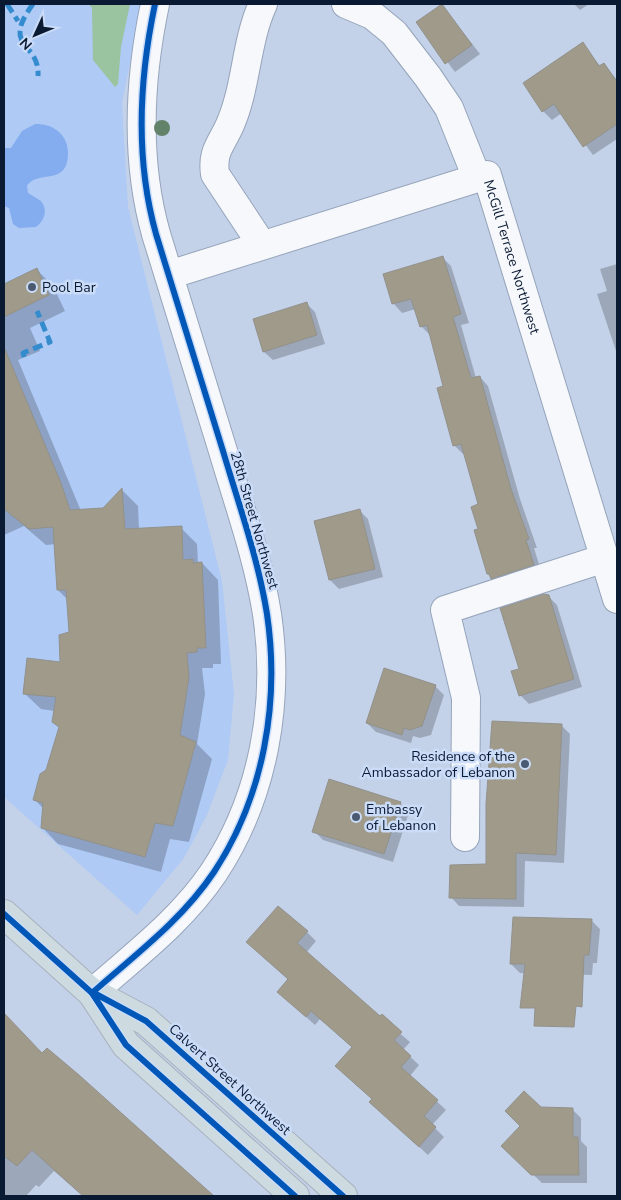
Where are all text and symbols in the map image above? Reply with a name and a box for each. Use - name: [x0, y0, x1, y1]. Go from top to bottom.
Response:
- north arrow: [10, 10, 60, 60]
- text: N: [16, 33, 36, 54]
- street label: McGill Terrace Northwest: [479, 178, 544, 337]
- place label: Pool Bar: [42, 278, 96, 297]
- marker: Pool Bar: [26, 281, 38, 293]
- street label: 28th Street Northwest: [226, 449, 283, 591]
- place label: Residence of the Ambassador of Lebanon: [362, 747, 515, 782]
- marker: Residence of the Ambassador of Lebanon: [519, 758, 531, 770]
- place label: Embassy of Lebanon: [366, 800, 436, 835]
- marker: Embassy of Lebanon: [350, 811, 362, 823]
- street label: Calvert Street Northwest: [165, 1020, 295, 1139]

